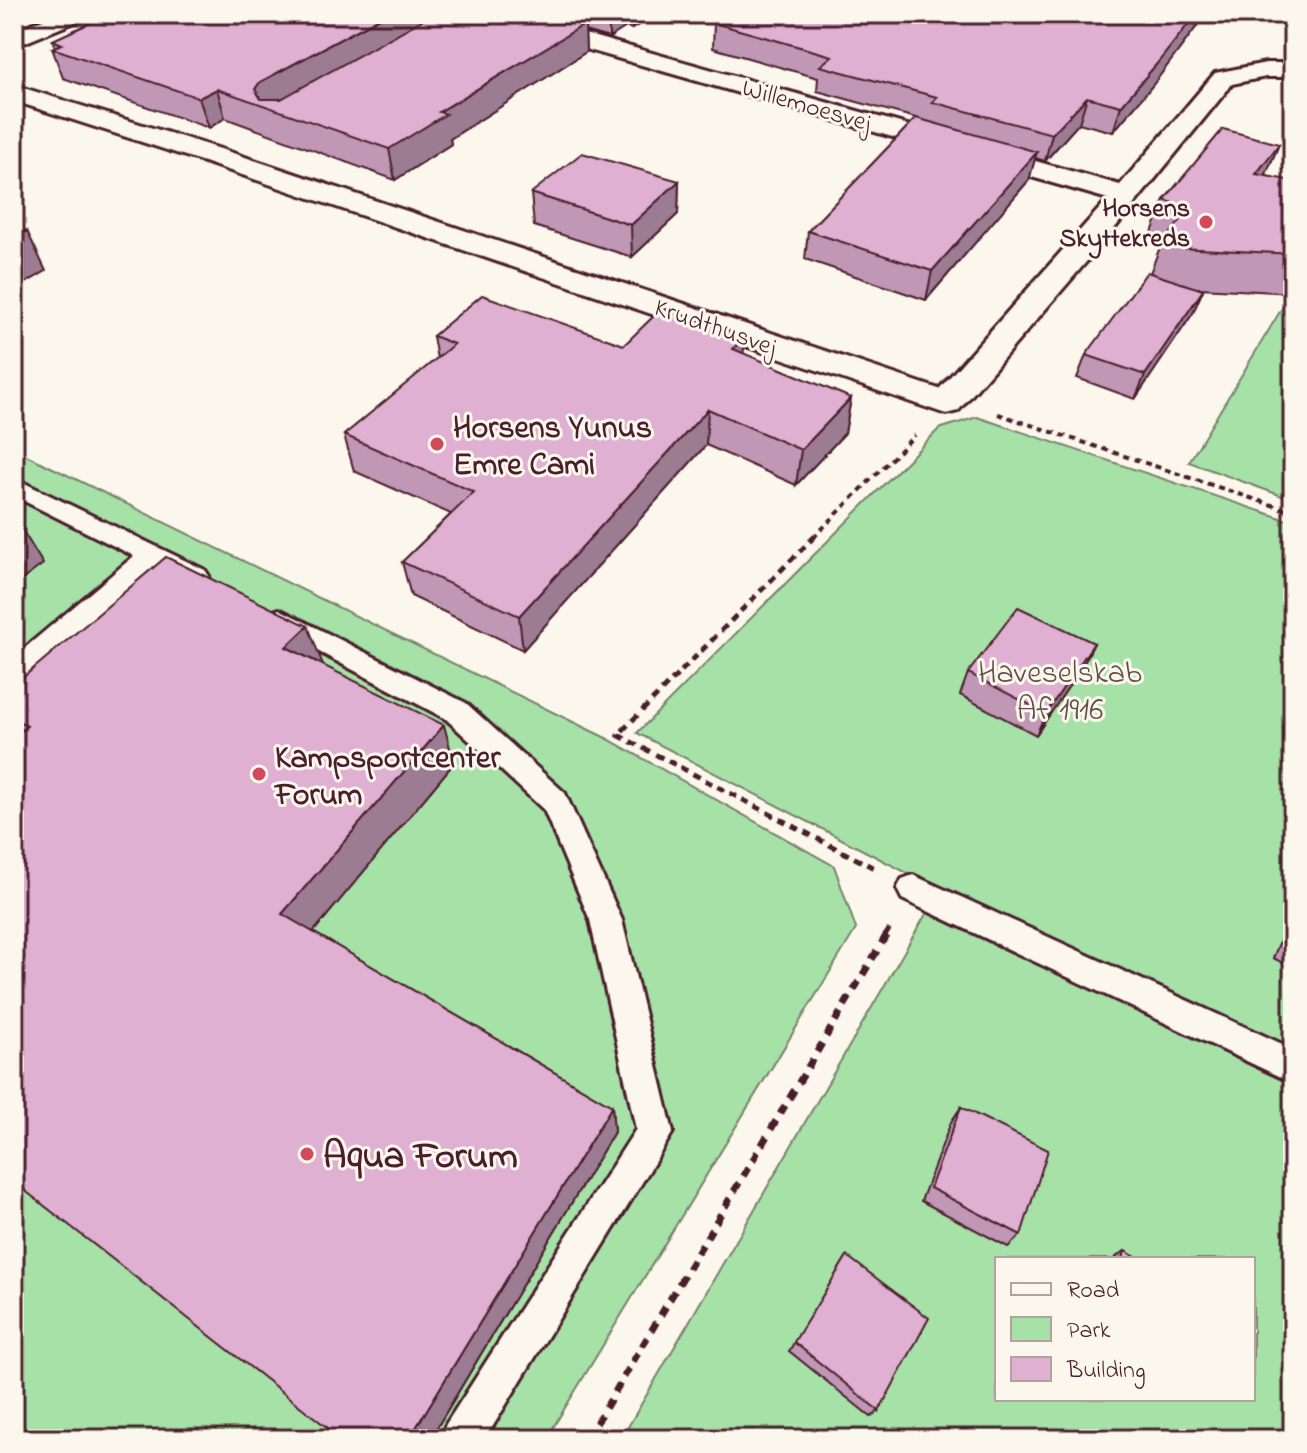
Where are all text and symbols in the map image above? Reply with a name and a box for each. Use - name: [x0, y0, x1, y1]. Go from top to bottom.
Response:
- street label: Willemoesvej: [737, 70, 876, 144]
- place label: Horsens Skyttekreds: [1059, 191, 1190, 259]
- marker: Horsens Skyttekreds: [1197, 213, 1215, 231]
- street label: Krudthusvej: [649, 290, 782, 368]
- place label: Horsens Yunus Emre Cami: [453, 406, 652, 490]
- marker: Horsens Yunus Emre Cami: [428, 435, 446, 453]
- park label: Haveselskab Af 1916: [978, 651, 1142, 735]
- place label: Kampsportcenter Forum: [273, 736, 501, 820]
- marker: Kampsportcenter Forum: [250, 765, 268, 783]
- place label: Aqua Forum: [323, 1130, 518, 1186]
- marker: Aqua Forum: [298, 1145, 316, 1163]
- legend: [995, 1257, 1255, 1401]
- text: Road: [1067, 1274, 1120, 1309]
- text: Park: [1067, 1314, 1111, 1349]
- text: Building: [1066, 1354, 1146, 1389]

